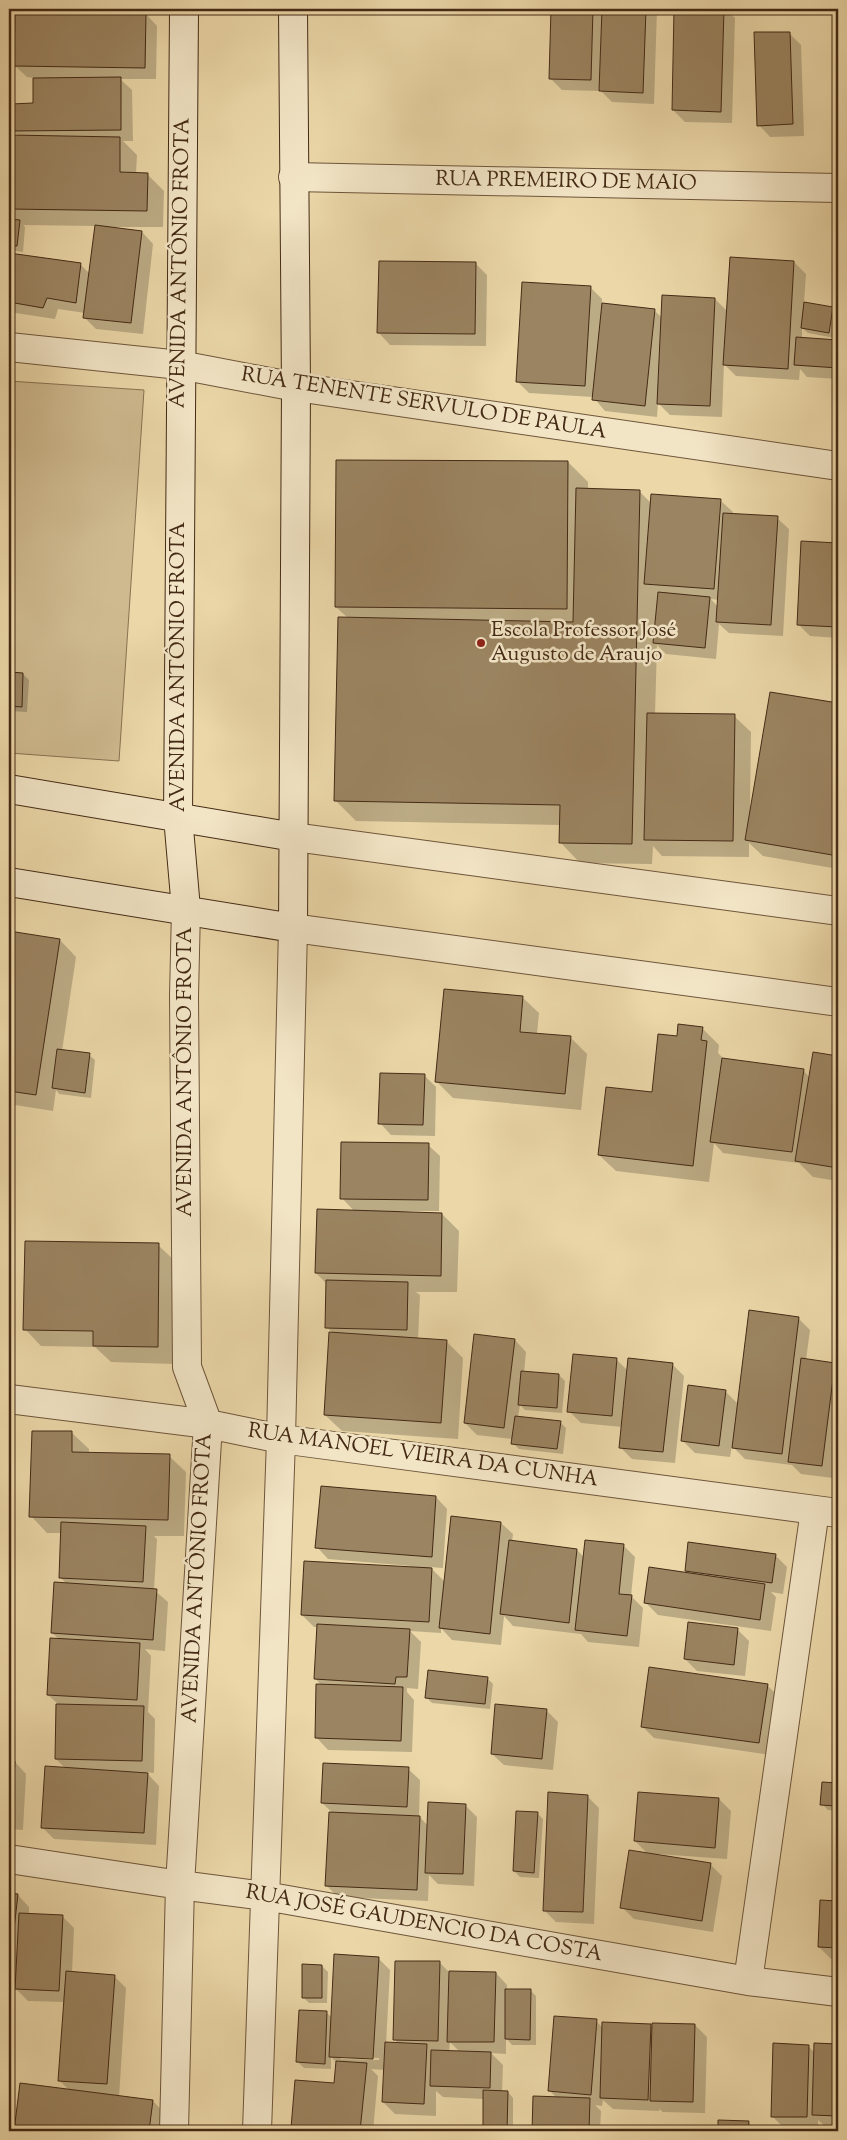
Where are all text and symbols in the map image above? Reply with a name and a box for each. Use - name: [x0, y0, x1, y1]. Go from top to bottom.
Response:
- street label: AVENIDA ANTÔNIO FROTA: [163, 117, 199, 409]
- street label: RUA PREMEIRO DE MAIO: [435, 165, 697, 199]
- street label: RUA TENENTE SERVULO DE PAULA: [239, 360, 609, 448]
- street label: AVENIDA ANTÔNIO FROTA: [164, 522, 194, 812]
- place label: Escola Professor José Augusto de Araujo: [491, 616, 676, 670]
- marker: Escola Professor José Augusto de Araujo: [475, 637, 487, 649]
- street label: AVENIDA ANTÔNIO FROTA: [171, 927, 201, 1217]
- street label: RUA MANOEL VIEIRA DA CUNHA: [246, 1417, 600, 1495]
- street label: AVENIDA ANTÔNIO FROTA: [175, 1432, 221, 1724]
- street label: RUA JOSÉ GAUDENCIO DA COSTA: [243, 1878, 605, 1970]

